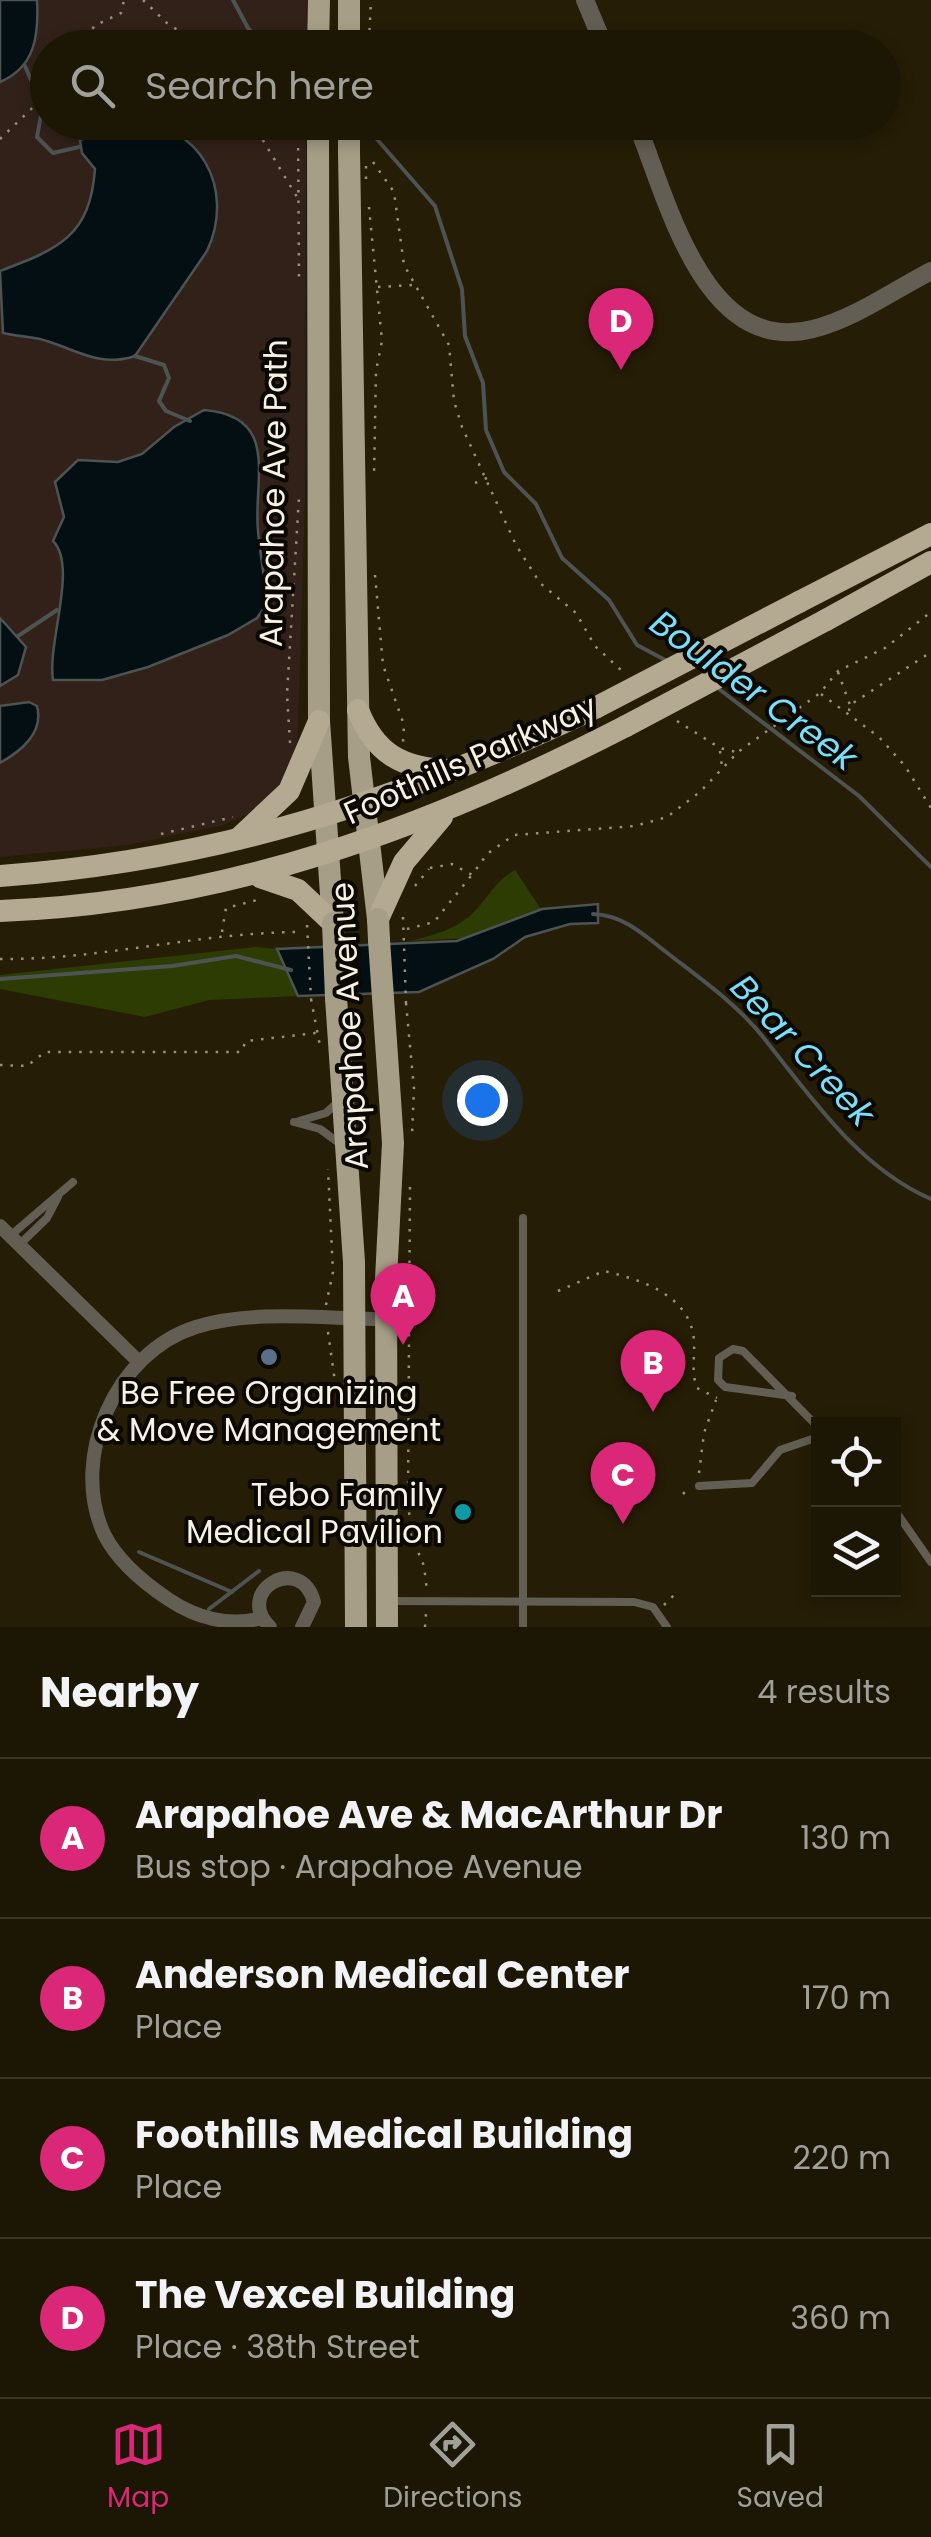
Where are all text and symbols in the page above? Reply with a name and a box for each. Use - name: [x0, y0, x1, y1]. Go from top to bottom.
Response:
- search box: [30, 30, 901, 140]
- icon: search: [65, 58, 120, 113]
- text: Search here: [145, 59, 374, 112]
- pin: D: [588, 288, 654, 370]
- street label: Arapahoe Ave Path: [248, 339, 298, 647]
- water label: Boulder Creek: [640, 598, 869, 783]
- street label: Foothills Parkway: [336, 683, 604, 835]
- street label: Arapahoe Avenue: [319, 881, 379, 1171]
- water label: Bear Creek: [720, 963, 888, 1138]
- your location: [457, 1075, 508, 1126]
- pin: A: [370, 1262, 436, 1345]
- pin: B: [620, 1330, 686, 1412]
- marker: Be Free Organizing & Move Management: [258, 1346, 280, 1368]
- place label: Be Free Organizing & Move Management: [97, 1370, 441, 1452]
- map controls: [811, 1417, 901, 1597]
- button: locate: [811, 1417, 901, 1507]
- pin: C: [590, 1442, 656, 1524]
- place label: Tebo Family Medical Pavilion: [186, 1472, 443, 1554]
- marker: Tebo Family Medical Pavilion: [452, 1501, 474, 1523]
- button: layers: [811, 1507, 901, 1597]
- text: Nearby: [40, 1663, 199, 1722]
- text: 4 results: [757, 1669, 891, 1714]
- text: Arapahoe Ave & MacArthur Dr: [135, 1788, 722, 1841]
- text: A: [61, 1815, 84, 1860]
- text: 130 m: [800, 1815, 891, 1860]
- text: Bus stop · Arapahoe Avenue: [135, 1844, 583, 1889]
- text: Anderson Medical Center: [135, 1948, 630, 2001]
- text: B: [62, 1975, 83, 2020]
- text: 170 m: [802, 1975, 891, 2020]
- text: Place: [135, 2004, 222, 2049]
- text: Foothills Medical Building: [135, 2108, 633, 2161]
- text: C: [60, 2135, 85, 2180]
- text: 220 m: [793, 2135, 891, 2180]
- text: Place: [135, 2164, 222, 2209]
- text: The Vexcel Building: [135, 2268, 515, 2321]
- text: D: [61, 2295, 84, 2340]
- text: 360 m: [790, 2295, 891, 2340]
- text: Place · 38th Street: [135, 2324, 420, 2369]
- tab: Map: [107, 2417, 169, 2519]
- tab: Directions: [383, 2417, 522, 2519]
- tab: Saved: [737, 2417, 824, 2519]

